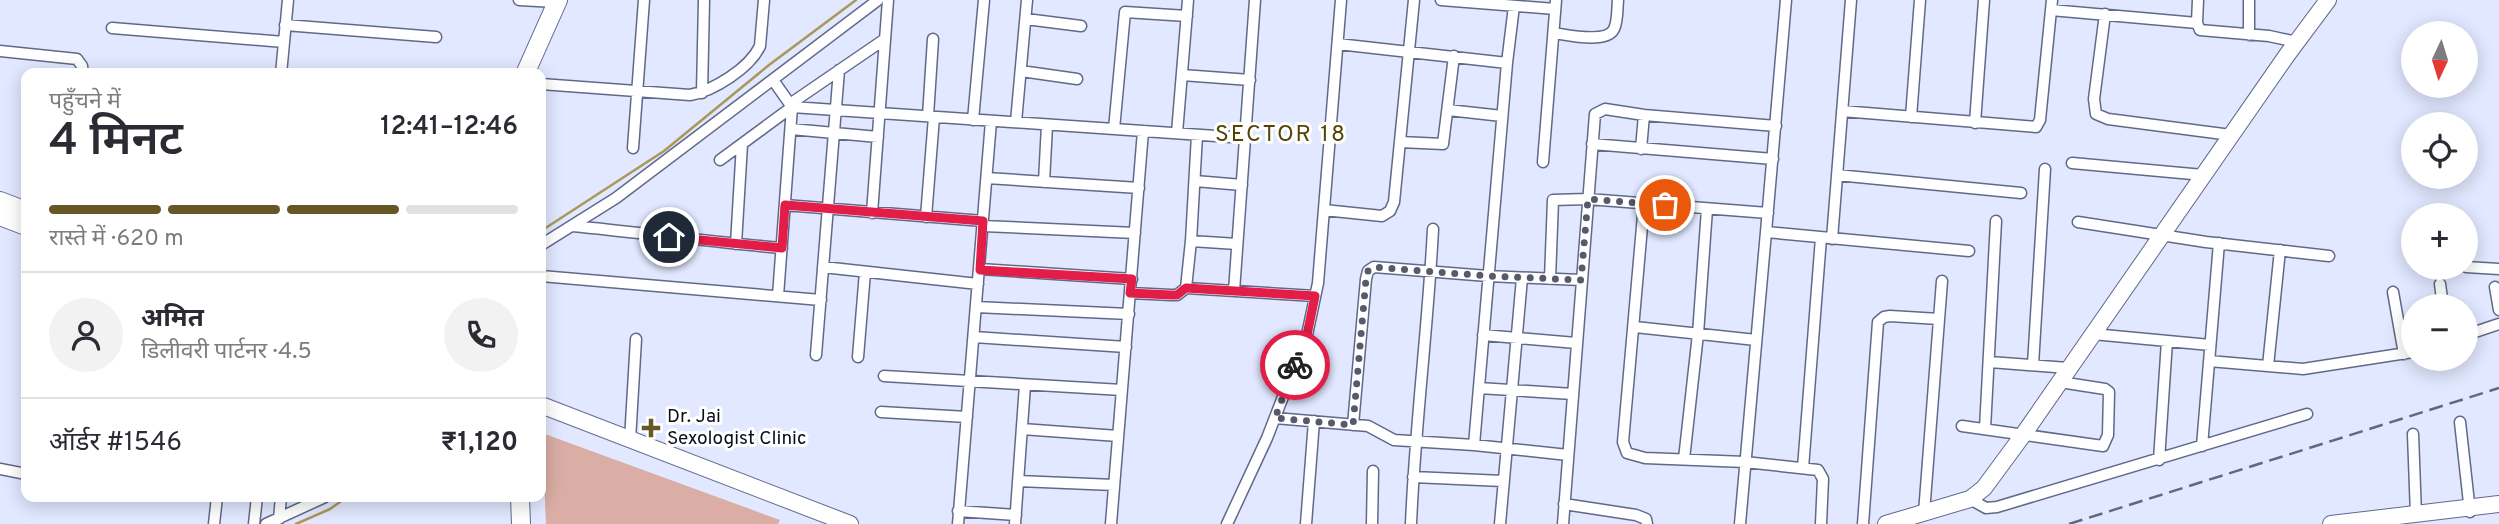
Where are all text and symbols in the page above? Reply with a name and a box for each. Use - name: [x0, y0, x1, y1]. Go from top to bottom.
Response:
- north arrow: [2401, 21, 2478, 98]
- map controls: [2401, 21, 2478, 371]
- text: पहुँचने में: [49, 88, 121, 117]
- text: 12:41–12:46: [380, 111, 518, 144]
- button: locate: [2401, 112, 2478, 189]
- text: 4 मिनट: [49, 113, 183, 172]
- district label: SECTOR 18: [1215, 121, 1347, 150]
- pin: [1635, 175, 1695, 235]
- icon: bag: [1646, 186, 1684, 224]
- button: +: [2401, 203, 2478, 280]
- pin: [639, 207, 699, 267]
- icon: home: [650, 218, 688, 256]
- text: रास्ते में · 620 m: [49, 225, 184, 254]
- button: −: [2401, 294, 2478, 371]
- button: person: [49, 298, 123, 372]
- button: phone: [444, 298, 518, 372]
- text: अमित: [141, 303, 204, 336]
- courier: [1260, 330, 1330, 400]
- text: डिलीवरी पार्टनर · 4.5: [141, 338, 312, 367]
- icon: bike: [1276, 346, 1314, 384]
- place label: Dr. Jai Sexologist Clinic: [667, 405, 806, 451]
- marker: Dr. Jai Sexologist Clinic: [641, 418, 661, 438]
- text: ऑर्डर #1546: [49, 427, 182, 460]
- text: ₹1,120: [440, 427, 518, 460]

